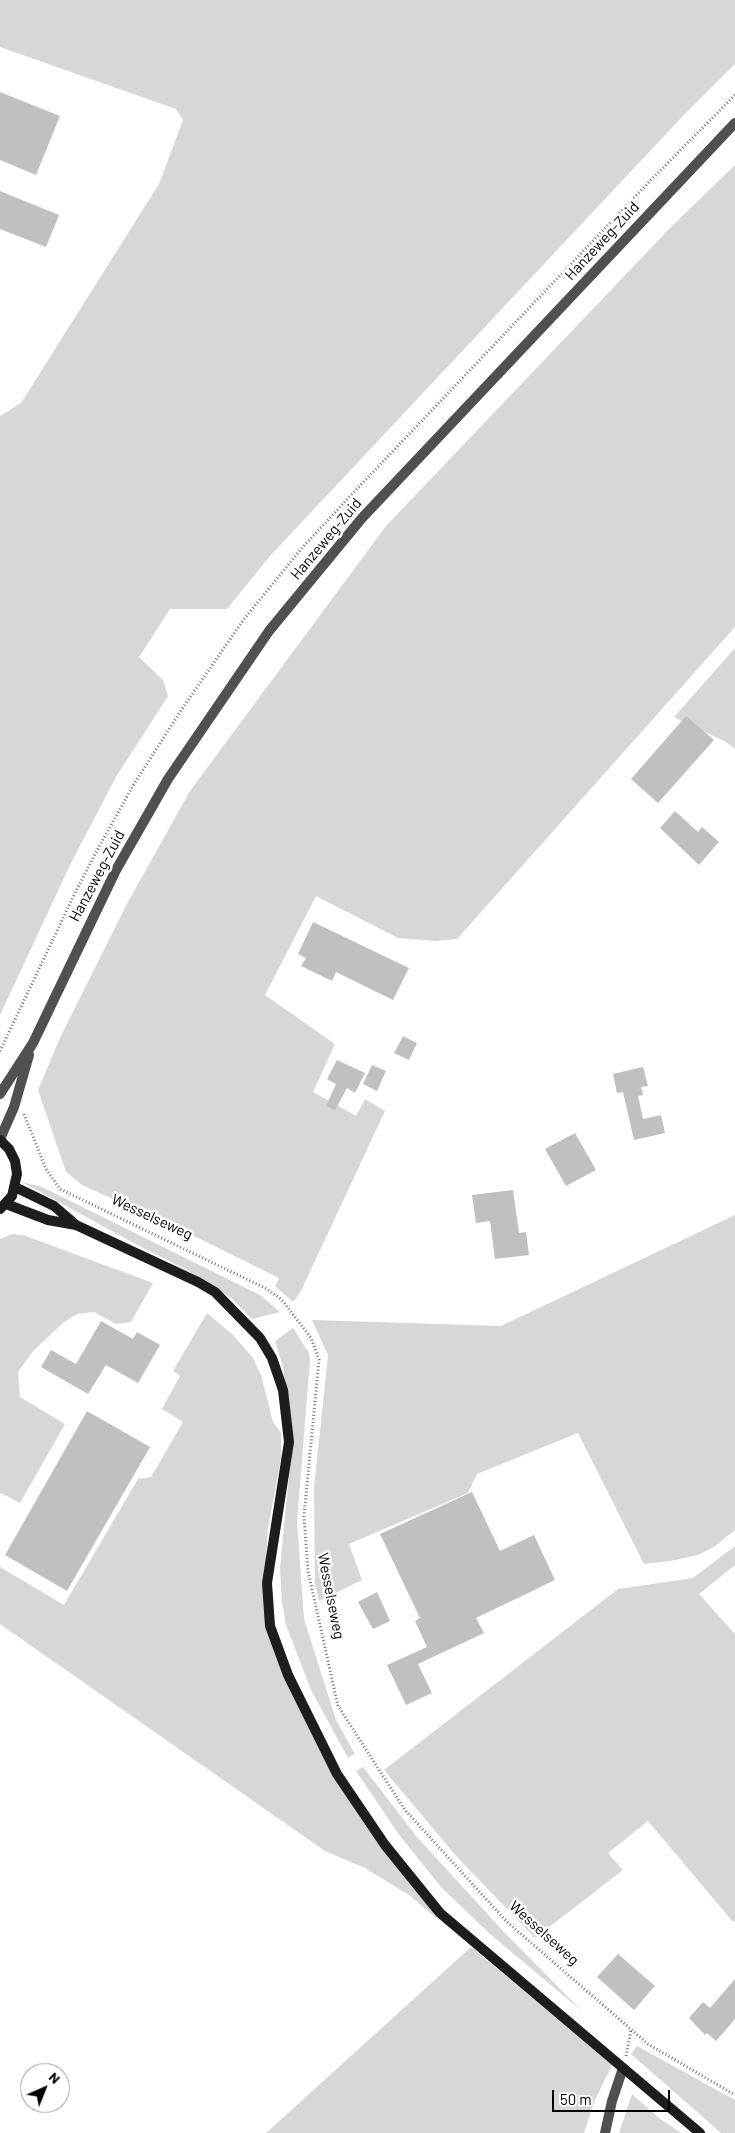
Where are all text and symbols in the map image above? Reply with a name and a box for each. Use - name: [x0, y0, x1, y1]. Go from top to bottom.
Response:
- street label: Hanzeweg-Zuid: [561, 198, 643, 284]
- street label: Hanzeweg-Zuid: [287, 495, 365, 583]
- street label: Hanzeweg-Zuid: [65, 827, 129, 925]
- street label: Wesselseweg: [109, 1190, 195, 1244]
- street label: Wesselseweg: [314, 1551, 348, 1641]
- street label: Wesselseweg: [505, 1897, 583, 1969]
- north arrow: [20, 2063, 70, 2113]
- text: N: [46, 2068, 64, 2087]
- scale bar: [555, 2080, 672, 2112]
- text: 50 m: [560, 2090, 592, 2108]

